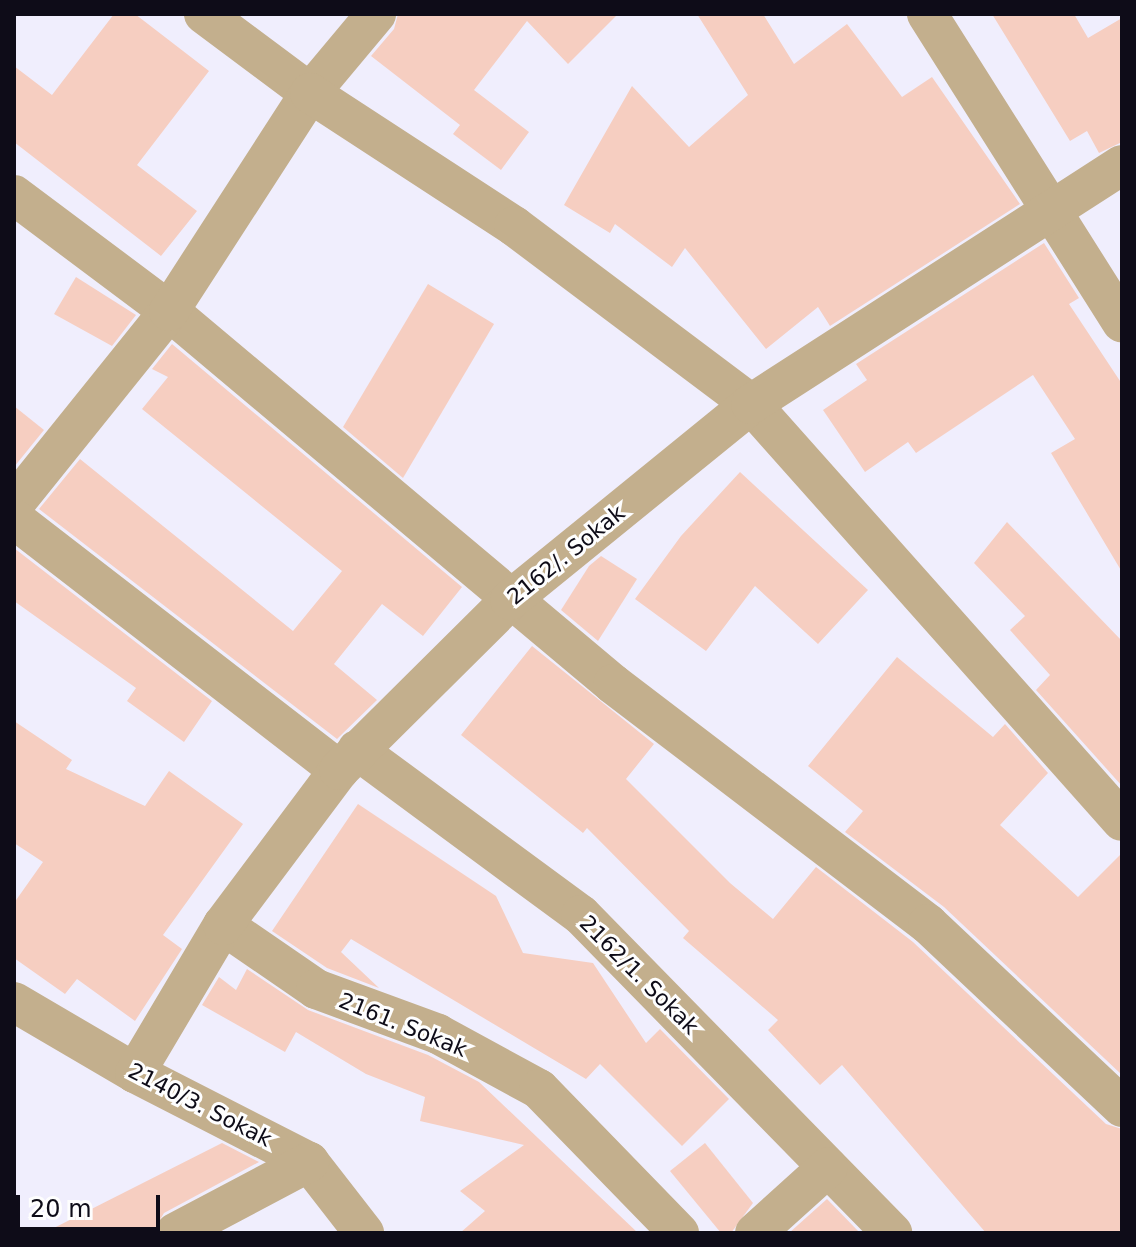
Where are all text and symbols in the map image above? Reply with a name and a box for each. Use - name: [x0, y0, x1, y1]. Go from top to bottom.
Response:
- street label: 2162/. Sokak: [502, 500, 630, 610]
- street label: 2162/1. Sokak: [574, 910, 704, 1040]
- street label: 2161. Sokak: [335, 987, 471, 1063]
- street label: 2140/3. Sokak: [124, 1058, 276, 1152]
- scale bar: [20, 1179, 164, 1229]
- text: 20 m: [30, 1195, 92, 1223]

